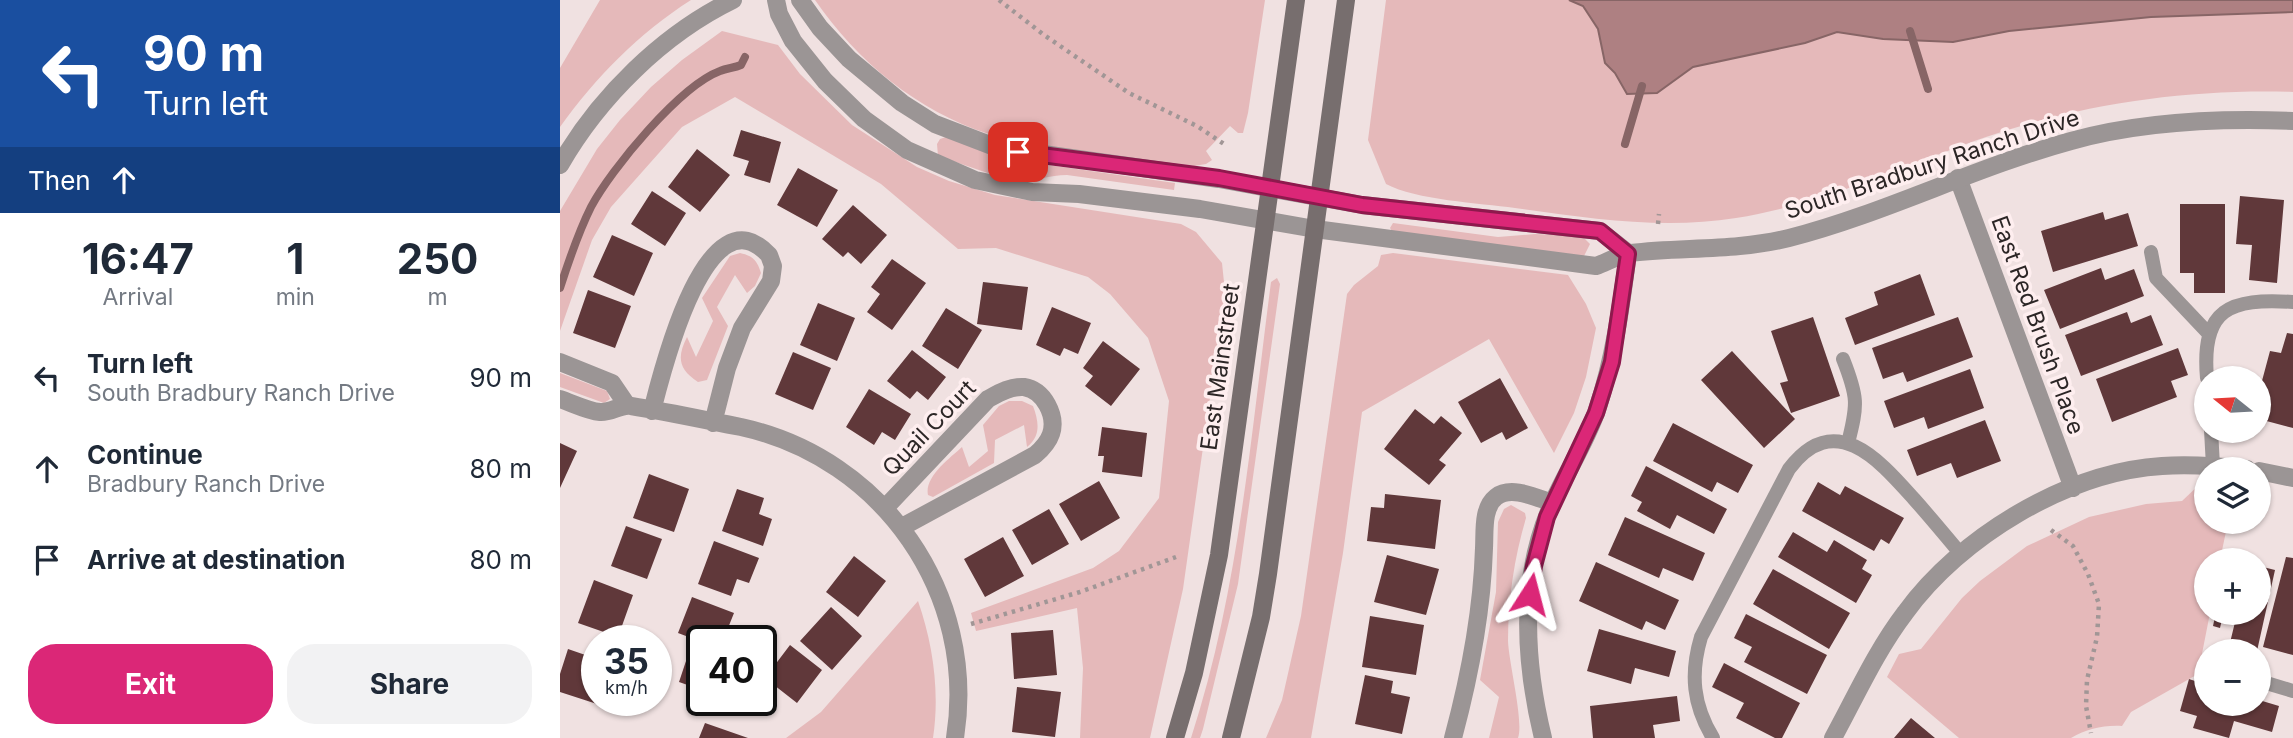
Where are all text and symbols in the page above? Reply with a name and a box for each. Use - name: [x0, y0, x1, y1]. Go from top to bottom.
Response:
- text: 90 m: [143, 24, 264, 83]
- icon: left: [28, 28, 119, 119]
- text: Turn left: [143, 84, 268, 123]
- street label: South Bradbury Ranch Drive: [1781, 103, 2083, 225]
- pin: [988, 122, 1048, 182]
- icon: arrive: [999, 133, 1037, 171]
- icon: ahead: [105, 161, 143, 199]
- text: Then: [28, 165, 91, 196]
- street label: East Red Brush Place: [1985, 212, 2091, 438]
- text: 16:47: [82, 233, 194, 284]
- text: 1: [286, 233, 304, 284]
- text: 250: [397, 233, 478, 284]
- street label: East Mainstreet: [1194, 281, 1246, 452]
- text: Arrival: [102, 283, 173, 311]
- text: min: [276, 283, 315, 311]
- text: m: [427, 283, 448, 311]
- text: Turn left: [87, 348, 193, 379]
- icon: left: [28, 359, 66, 397]
- text: 90 m: [469, 362, 532, 393]
- north arrow: [2194, 366, 2272, 443]
- map controls: [2194, 366, 2271, 716]
- street label: Quail Court: [876, 374, 982, 482]
- text: South Bradbury Ranch Drive: [87, 379, 395, 407]
- text: Continue: [87, 439, 203, 470]
- icon: ahead: [28, 450, 66, 488]
- text: 80 m: [469, 453, 532, 484]
- button: layers: [2194, 457, 2271, 534]
- text: Bradbury Ranch Drive: [87, 470, 325, 498]
- icon: arrive: [28, 541, 66, 579]
- text: Arrive at destination: [87, 544, 346, 575]
- text: 80 m: [469, 544, 532, 575]
- button: +: [2194, 548, 2271, 625]
- position arrow: [1493, 557, 1567, 631]
- speed limit sign: 40: [686, 625, 777, 716]
- button: −: [2194, 639, 2271, 716]
- text: 35: [604, 640, 649, 682]
- button: Exit: [28, 644, 273, 724]
- button: Share: [287, 644, 532, 724]
- text: km/h: [605, 677, 648, 698]

